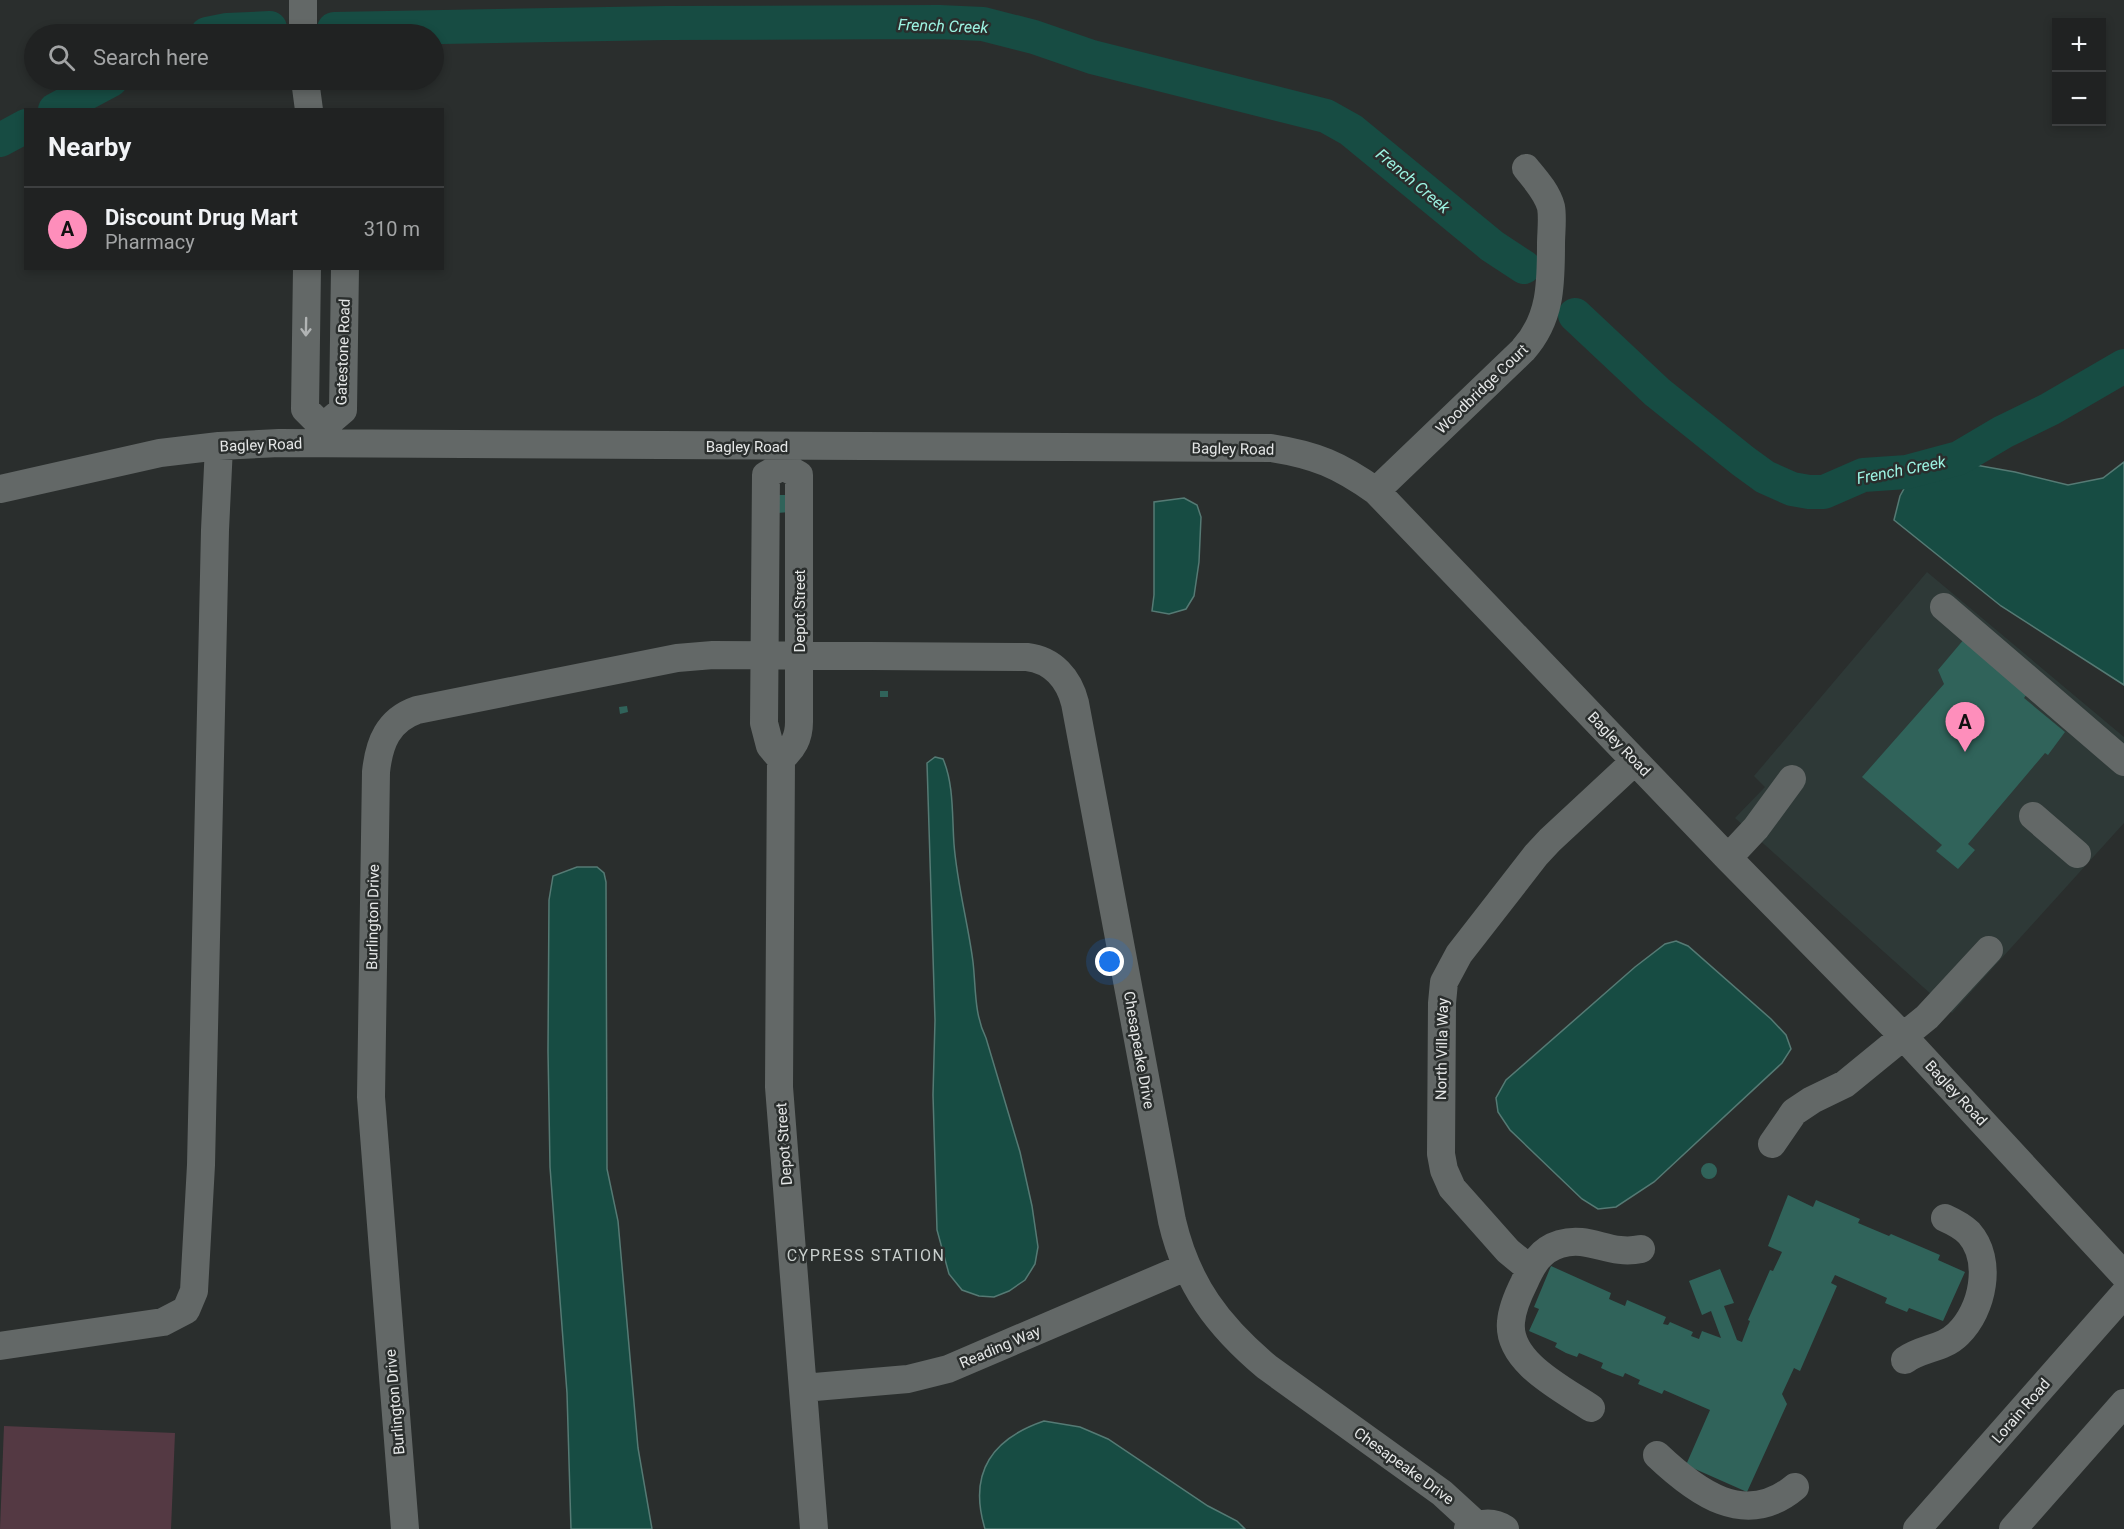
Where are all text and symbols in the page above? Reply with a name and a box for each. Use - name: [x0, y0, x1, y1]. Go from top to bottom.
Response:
- water label: French Creek: [897, 15, 990, 37]
- map controls: [2052, 18, 2106, 126]
- button: +: [2052, 18, 2106, 72]
- search box: [24, 24, 444, 90]
- icon: search: [45, 41, 78, 74]
- text: Search here: [93, 45, 209, 70]
- button: −: [2052, 72, 2106, 126]
- text: Nearby: [48, 132, 131, 162]
- water label: French Creek: [1372, 145, 1455, 218]
- text: Discount Drug Mart: [105, 205, 298, 230]
- text: A: [61, 217, 74, 241]
- text: 310 m: [364, 217, 420, 241]
- text: Pharmacy: [105, 230, 195, 254]
- street label: Gatestone Road: [332, 298, 354, 406]
- one-way arrow: [300, 316, 312, 336]
- street label: Woodbridge Court: [1432, 340, 1532, 438]
- street label: Bagley Road: [219, 435, 303, 455]
- street label: Bagley Road: [706, 438, 788, 456]
- street label: Bagley Road: [1192, 439, 1274, 459]
- water label: French Creek: [1855, 452, 1948, 488]
- street label: Depot Street: [791, 569, 809, 652]
- pin: A: [1946, 702, 1984, 752]
- street label: Bagley Road: [1584, 708, 1654, 780]
- street label: Burlington Drive: [363, 864, 383, 970]
- your location: [1095, 947, 1124, 976]
- street label: Chesapeake Drive: [1120, 990, 1158, 1110]
- street label: North Villa Way: [1432, 998, 1452, 1100]
- street label: Bagley Road: [1921, 1057, 1991, 1129]
- street label: Depot Street: [772, 1102, 796, 1186]
- district label: CYPRESS STATION: [787, 1246, 945, 1265]
- street label: Reading Way: [957, 1322, 1043, 1372]
- street label: Burlington Drive: [381, 1349, 409, 1455]
- street label: Lorain Road: [1988, 1375, 2054, 1447]
- street label: Chesapeake Drive: [1350, 1424, 1458, 1508]

